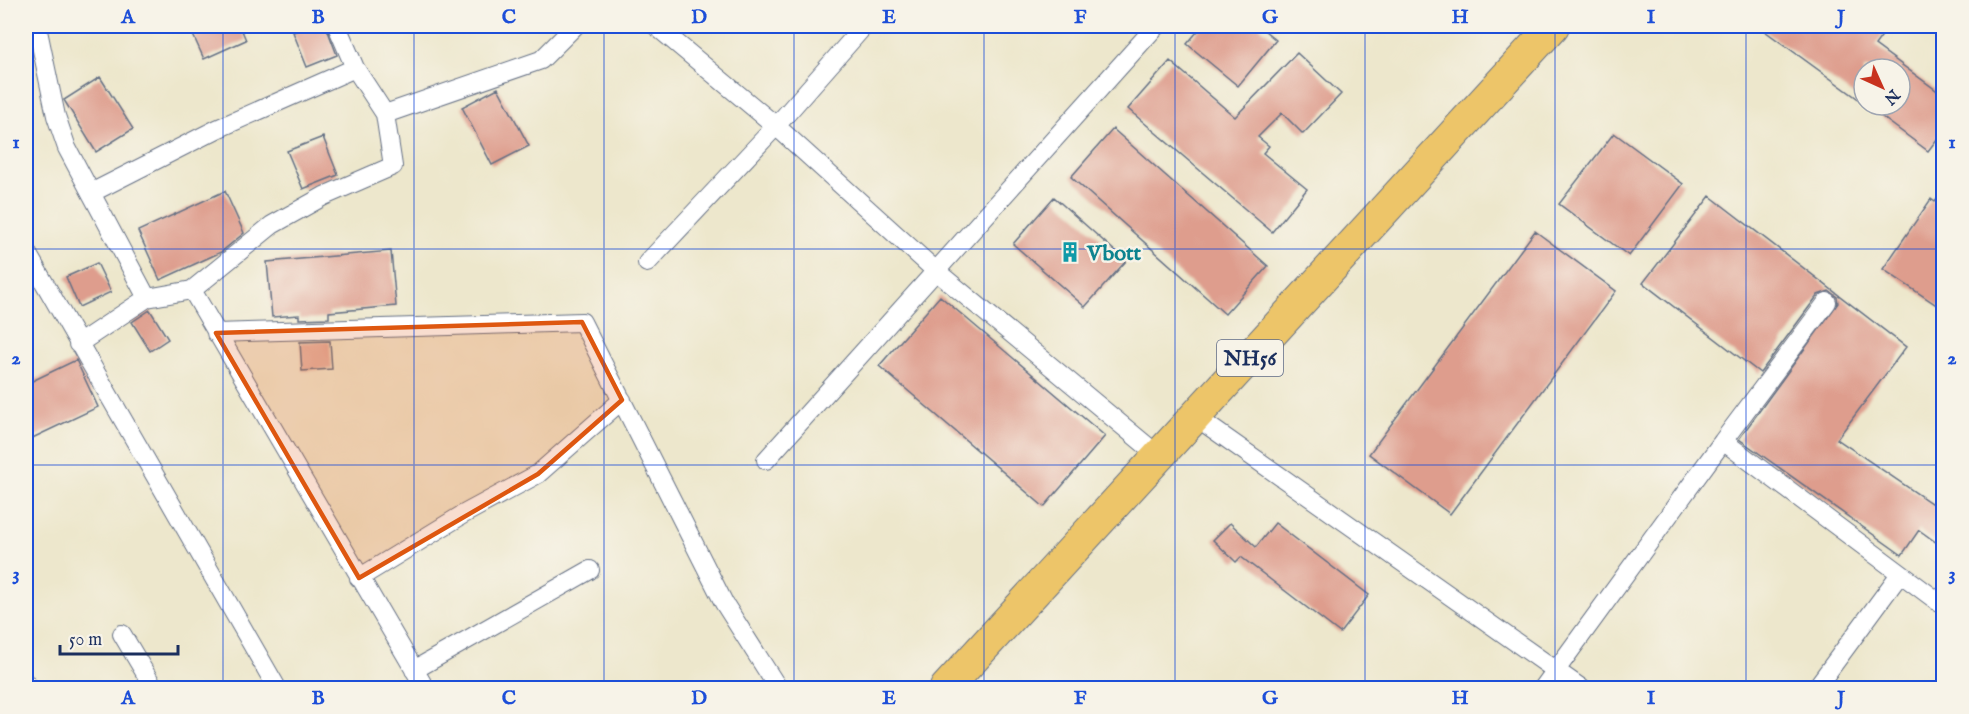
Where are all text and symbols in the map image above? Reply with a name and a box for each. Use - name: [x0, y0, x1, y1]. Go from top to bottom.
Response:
- text: A: [120, 5, 136, 30]
- text: B: [311, 5, 325, 30]
- text: C: [502, 5, 516, 30]
- text: D: [691, 5, 707, 30]
- text: E: [882, 5, 896, 30]
- text: F: [1074, 5, 1087, 30]
- text: G: [1262, 5, 1279, 30]
- text: H: [1451, 5, 1469, 30]
- text: I: [1647, 5, 1656, 30]
- text: J: [1834, 5, 1846, 30]
- north arrow: [1852, 57, 1912, 117]
- text: N: [1879, 84, 1904, 108]
- text: 1: [12, 130, 20, 155]
- text: 1: [1948, 130, 1956, 155]
- building icon: Vbott: [1058, 240, 1082, 264]
- place label: Vbott: [1086, 240, 1142, 268]
- road number: NH56: [1217, 340, 1283, 376]
- text: 2: [11, 346, 21, 371]
- text: 2: [1947, 346, 1957, 371]
- text: 3: [12, 562, 20, 587]
- text: 3: [1948, 562, 1956, 587]
- scale bar: [60, 618, 178, 656]
- text: 50 m: [69, 629, 102, 652]
- text: A: [120, 686, 136, 711]
- text: B: [311, 686, 325, 711]
- text: C: [502, 686, 516, 711]
- text: D: [691, 686, 707, 711]
- text: E: [882, 686, 896, 711]
- text: F: [1074, 686, 1087, 711]
- text: G: [1262, 686, 1279, 711]
- text: H: [1451, 686, 1469, 711]
- text: I: [1647, 686, 1656, 711]
- text: J: [1834, 686, 1846, 711]

